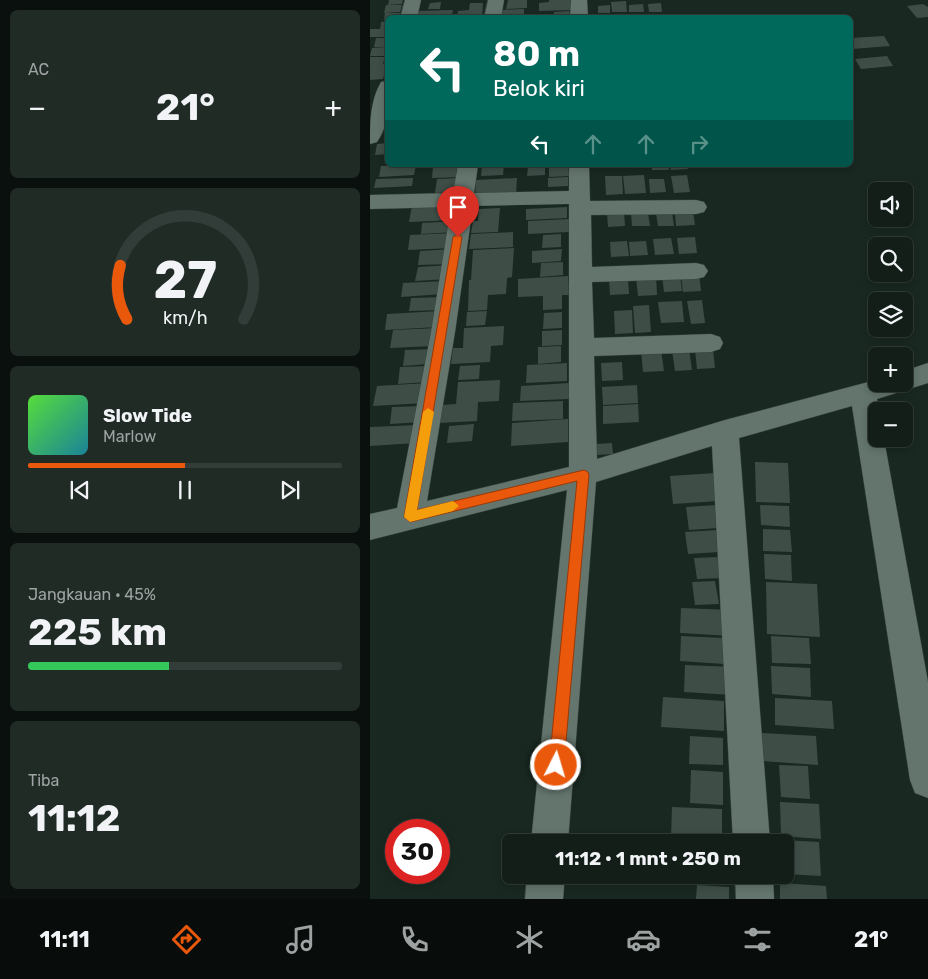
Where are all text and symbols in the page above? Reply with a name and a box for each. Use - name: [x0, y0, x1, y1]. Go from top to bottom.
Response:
- text: 80 m: [493, 33, 580, 75]
- icon: left: [410, 35, 475, 100]
- text: AC: [28, 60, 49, 79]
- text: Belok kiri: [493, 75, 585, 102]
- text: 21°: [156, 84, 215, 130]
- text: −: [28, 91, 46, 124]
- text: +: [325, 91, 342, 124]
- icon: left: [526, 130, 554, 158]
- icon: ahead: [579, 130, 607, 158]
- icon: ahead: [632, 130, 660, 158]
- icon: right: [685, 130, 713, 158]
- map controls: [868, 182, 913, 447]
- button: sound: [868, 182, 913, 227]
- pin: [437, 186, 479, 237]
- icon: arrive: [444, 193, 472, 221]
- button: search: [868, 237, 913, 282]
- text: 27: [153, 249, 217, 311]
- button: layers: [868, 292, 913, 337]
- text: km/h: [163, 307, 207, 328]
- button: +: [868, 347, 913, 392]
- button: −: [868, 402, 913, 447]
- text: Slow Tide: [103, 404, 192, 427]
- text: Marlow: [103, 427, 156, 446]
- icon: previous: [66, 476, 94, 504]
- icon: pause: [171, 476, 199, 504]
- icon: next: [276, 476, 304, 504]
- text: Jangkauan · 45%: [28, 585, 156, 604]
- text: 225 km: [28, 609, 167, 655]
- position arrow: [529, 738, 581, 790]
- text: Tiba: [28, 771, 59, 790]
- text: 11:12: [28, 795, 120, 841]
- speed limit sign: 30: [385, 819, 450, 884]
- text: 11:12 · 1 mnt · 250 m: [555, 847, 741, 870]
- icon: directions: [169, 922, 204, 957]
- icon: music: [283, 922, 318, 957]
- icon: phone: [397, 922, 432, 957]
- icon: climate: [512, 922, 547, 957]
- icon: car: [626, 922, 661, 957]
- icon: filters: [740, 922, 775, 957]
- text: 11:11: [40, 926, 90, 953]
- text: 21°: [854, 926, 888, 953]

